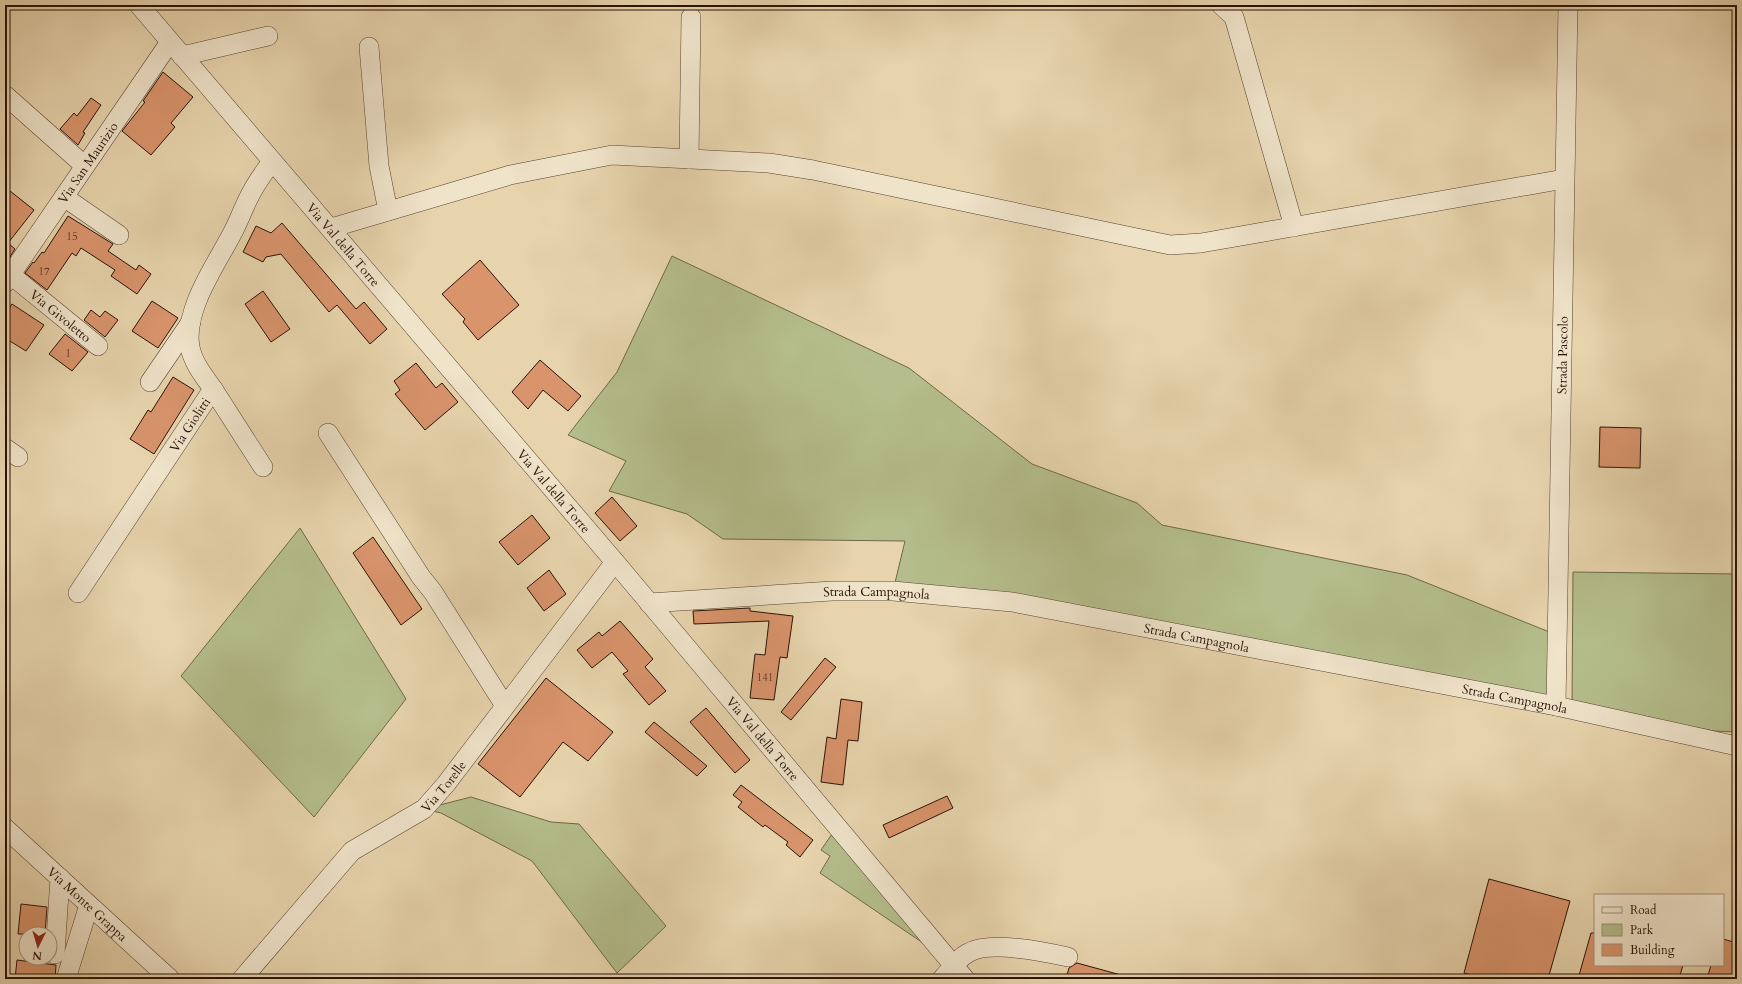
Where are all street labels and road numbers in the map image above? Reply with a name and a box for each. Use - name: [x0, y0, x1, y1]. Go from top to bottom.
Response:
- street label: Via San Maurizio: [54, 119, 123, 207]
- street label: Via Val della Torre: [302, 199, 384, 291]
- street label: Via Givoletto: [26, 286, 95, 347]
- street label: Strada Pascolo: [1553, 316, 1573, 394]
- street label: Via Giolitti: [166, 394, 215, 456]
- street label: Via Val della Torre: [512, 446, 594, 537]
- street label: Strada Campagnola: [823, 583, 931, 604]
- street label: Strada Campagnola: [1142, 619, 1251, 657]
- street label: Strada Campagnola: [1461, 680, 1569, 718]
- street label: Via Val della Torre: [722, 693, 803, 785]
- street label: Via Torelle: [417, 757, 471, 816]
- street label: Via Monte Grappa: [43, 863, 131, 946]

